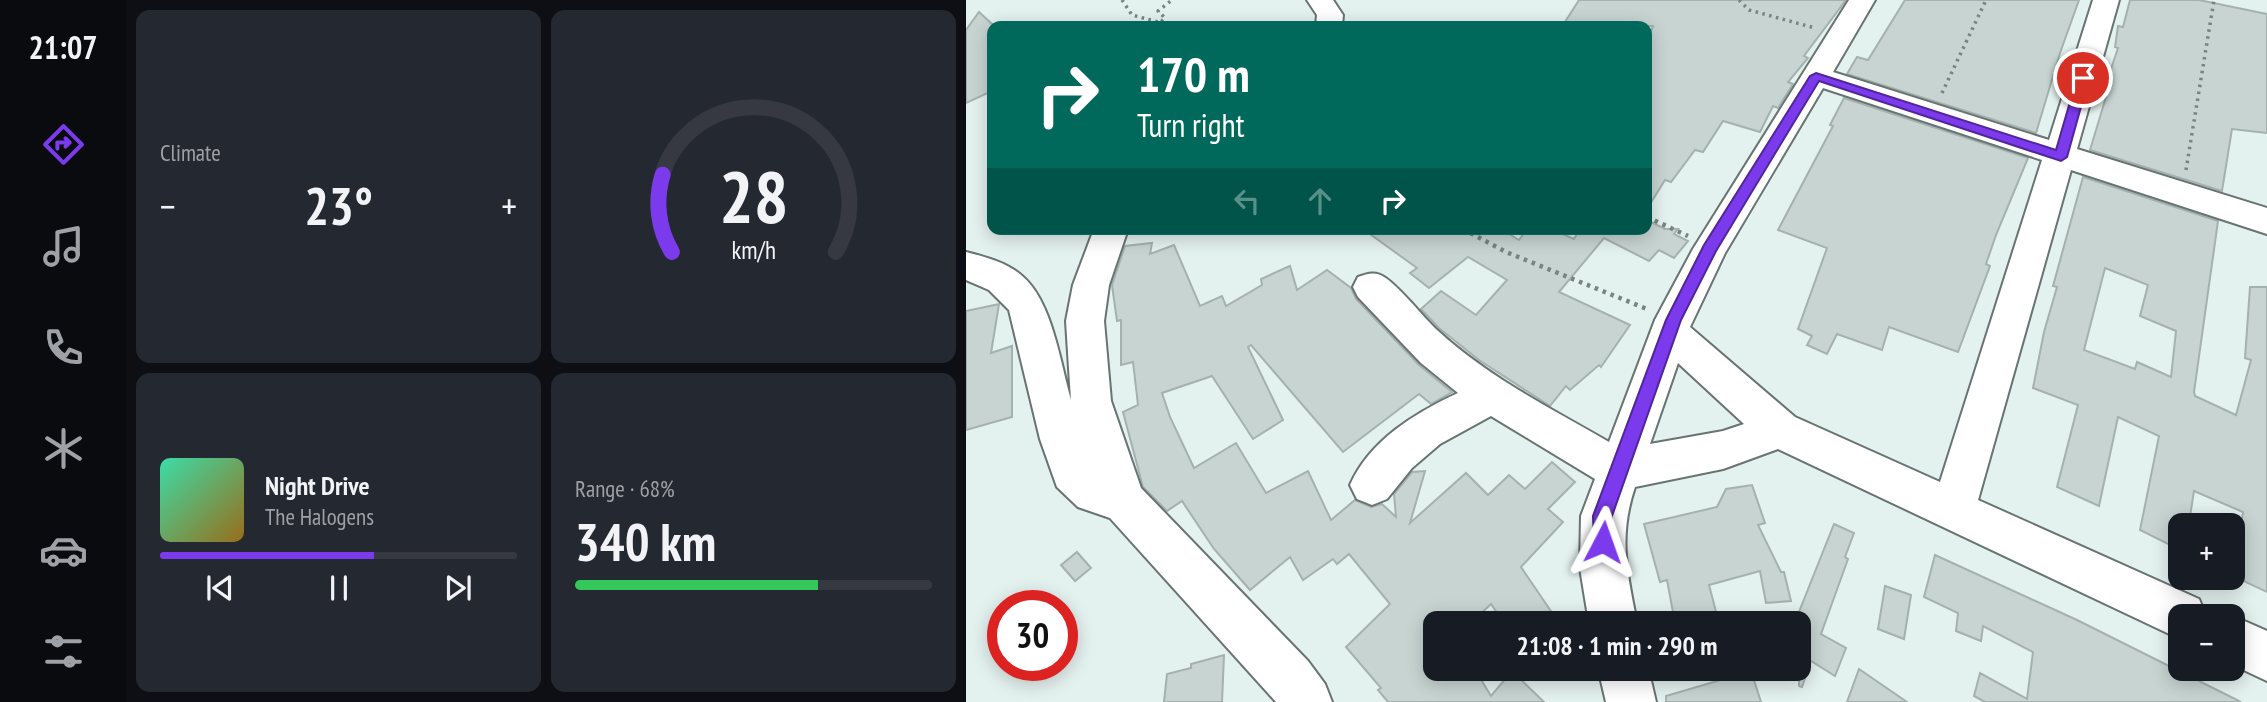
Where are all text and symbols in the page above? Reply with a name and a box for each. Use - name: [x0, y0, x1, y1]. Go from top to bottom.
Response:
- text: 21:07: [28, 26, 98, 68]
- text: 170 m: [1137, 42, 1250, 106]
- pin: [2053, 48, 2113, 108]
- icon: right: [1022, 49, 1113, 140]
- icon: arrive: [2064, 59, 2102, 97]
- text: Turn right: [1137, 104, 1245, 146]
- icon: directions: [39, 120, 88, 169]
- text: Climate: [160, 138, 221, 167]
- text: 28: [719, 149, 788, 243]
- text: 23°: [304, 172, 373, 239]
- text: −: [160, 181, 176, 230]
- text: +: [501, 181, 517, 230]
- icon: left: [1228, 182, 1266, 220]
- icon: ahead: [1301, 182, 1339, 220]
- icon: right: [1374, 182, 1412, 220]
- icon: music: [39, 222, 88, 271]
- text: km/h: [731, 234, 776, 266]
- icon: phone: [39, 323, 88, 372]
- icon: climate: [39, 424, 88, 473]
- text: Night Drive: [265, 469, 370, 502]
- text: Range · 68%: [575, 474, 675, 503]
- text: The Halogens: [265, 502, 374, 531]
- position arrow: [1566, 505, 1640, 579]
- text: 340 km: [575, 508, 716, 575]
- map controls: [2168, 513, 2245, 681]
- button: +: [2168, 513, 2245, 590]
- icon: car: [39, 526, 88, 575]
- icon: previous: [201, 569, 239, 607]
- icon: pause: [320, 569, 358, 607]
- icon: next: [439, 569, 477, 607]
- speed limit sign: 30: [987, 590, 1078, 681]
- button: −: [2168, 604, 2245, 681]
- icon: filters: [39, 627, 88, 676]
- text: 21:08 · 1 min · 290 m: [1517, 629, 1717, 662]

